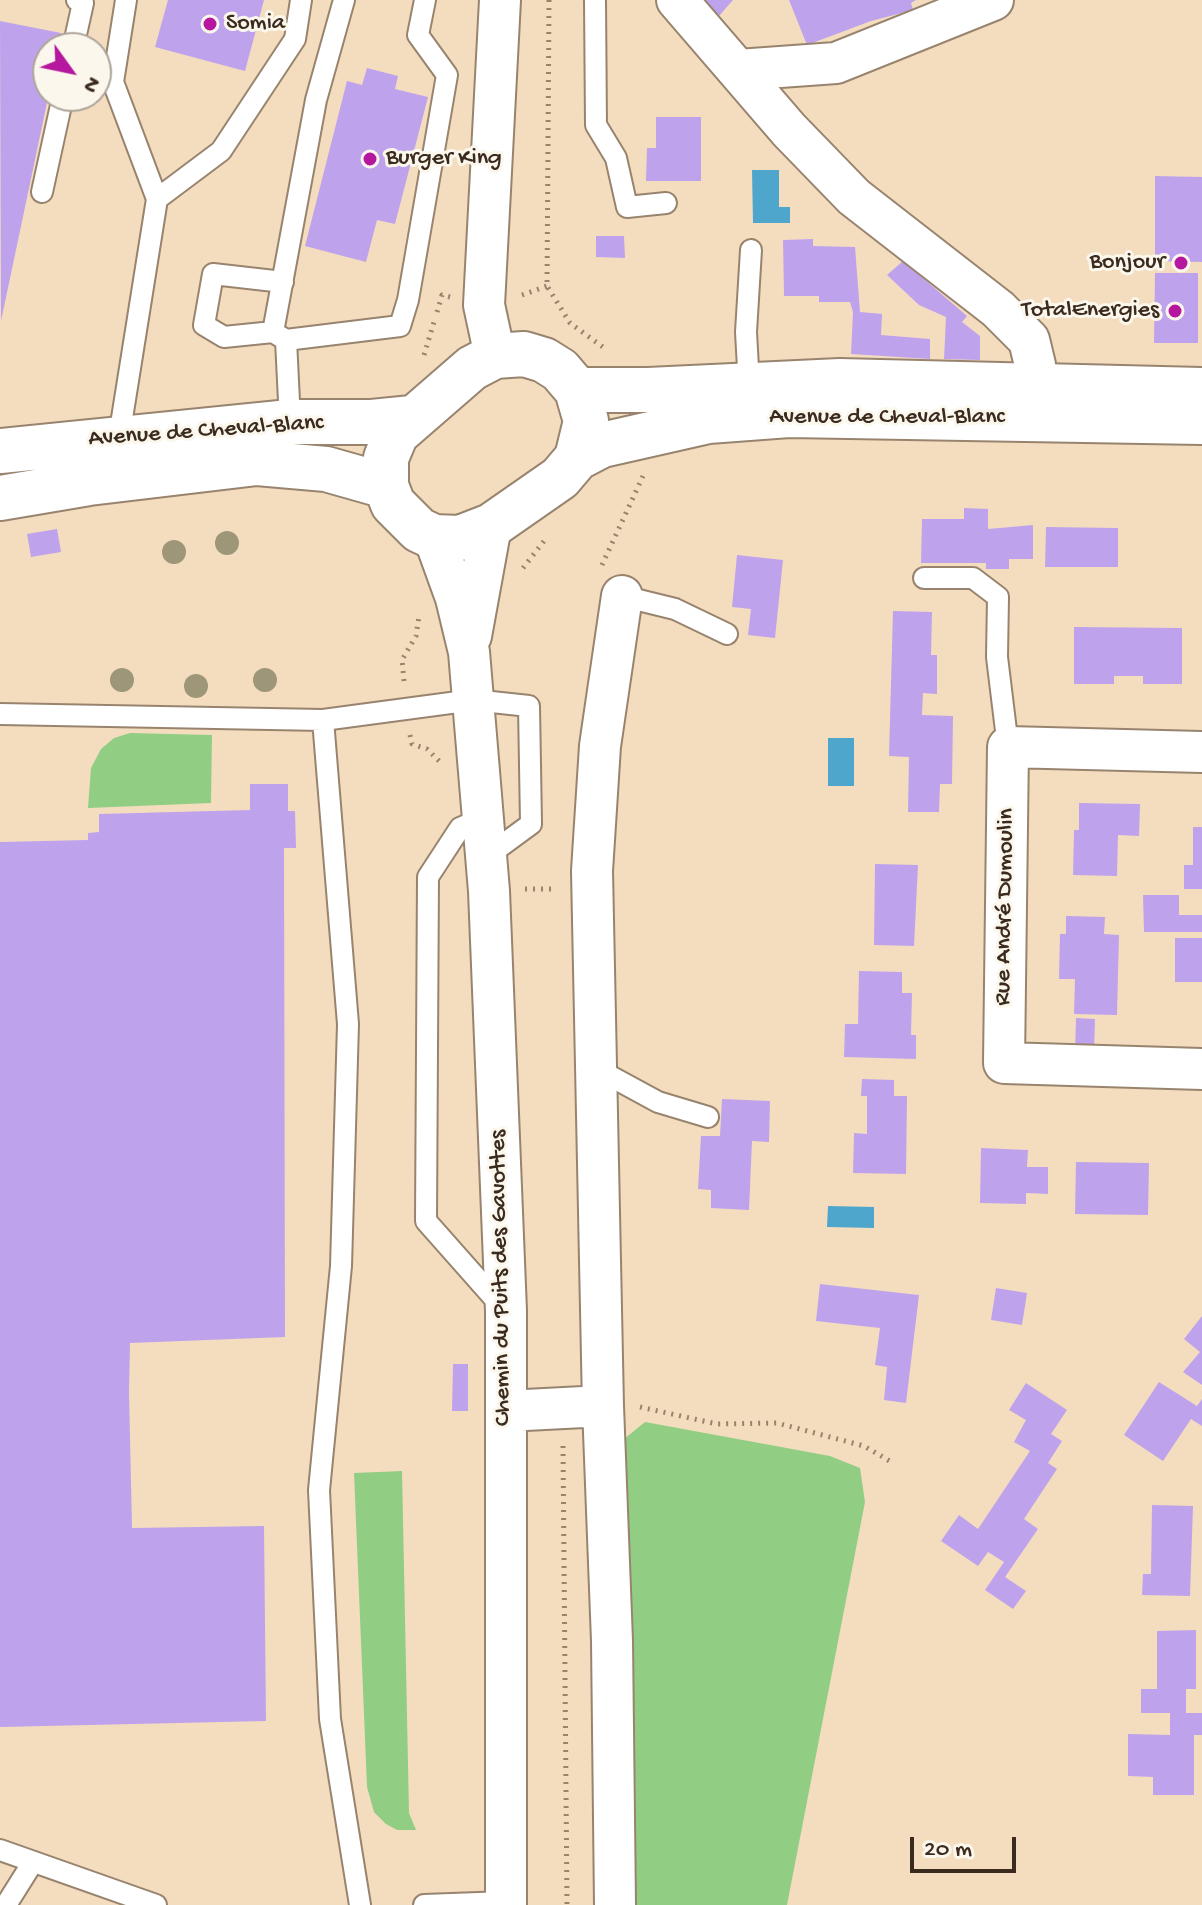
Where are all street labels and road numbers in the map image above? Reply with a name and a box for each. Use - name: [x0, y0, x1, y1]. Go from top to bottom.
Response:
- street label: Avenue de Cheval-Blanc: [769, 404, 1005, 432]
- street label: Avenue de Cheval-Blanc: [88, 409, 324, 455]
- street label: Rue André Dumoulin: [990, 808, 1022, 1006]
- street label: Chemin du Puits des Gavottes: [485, 1130, 519, 1426]

